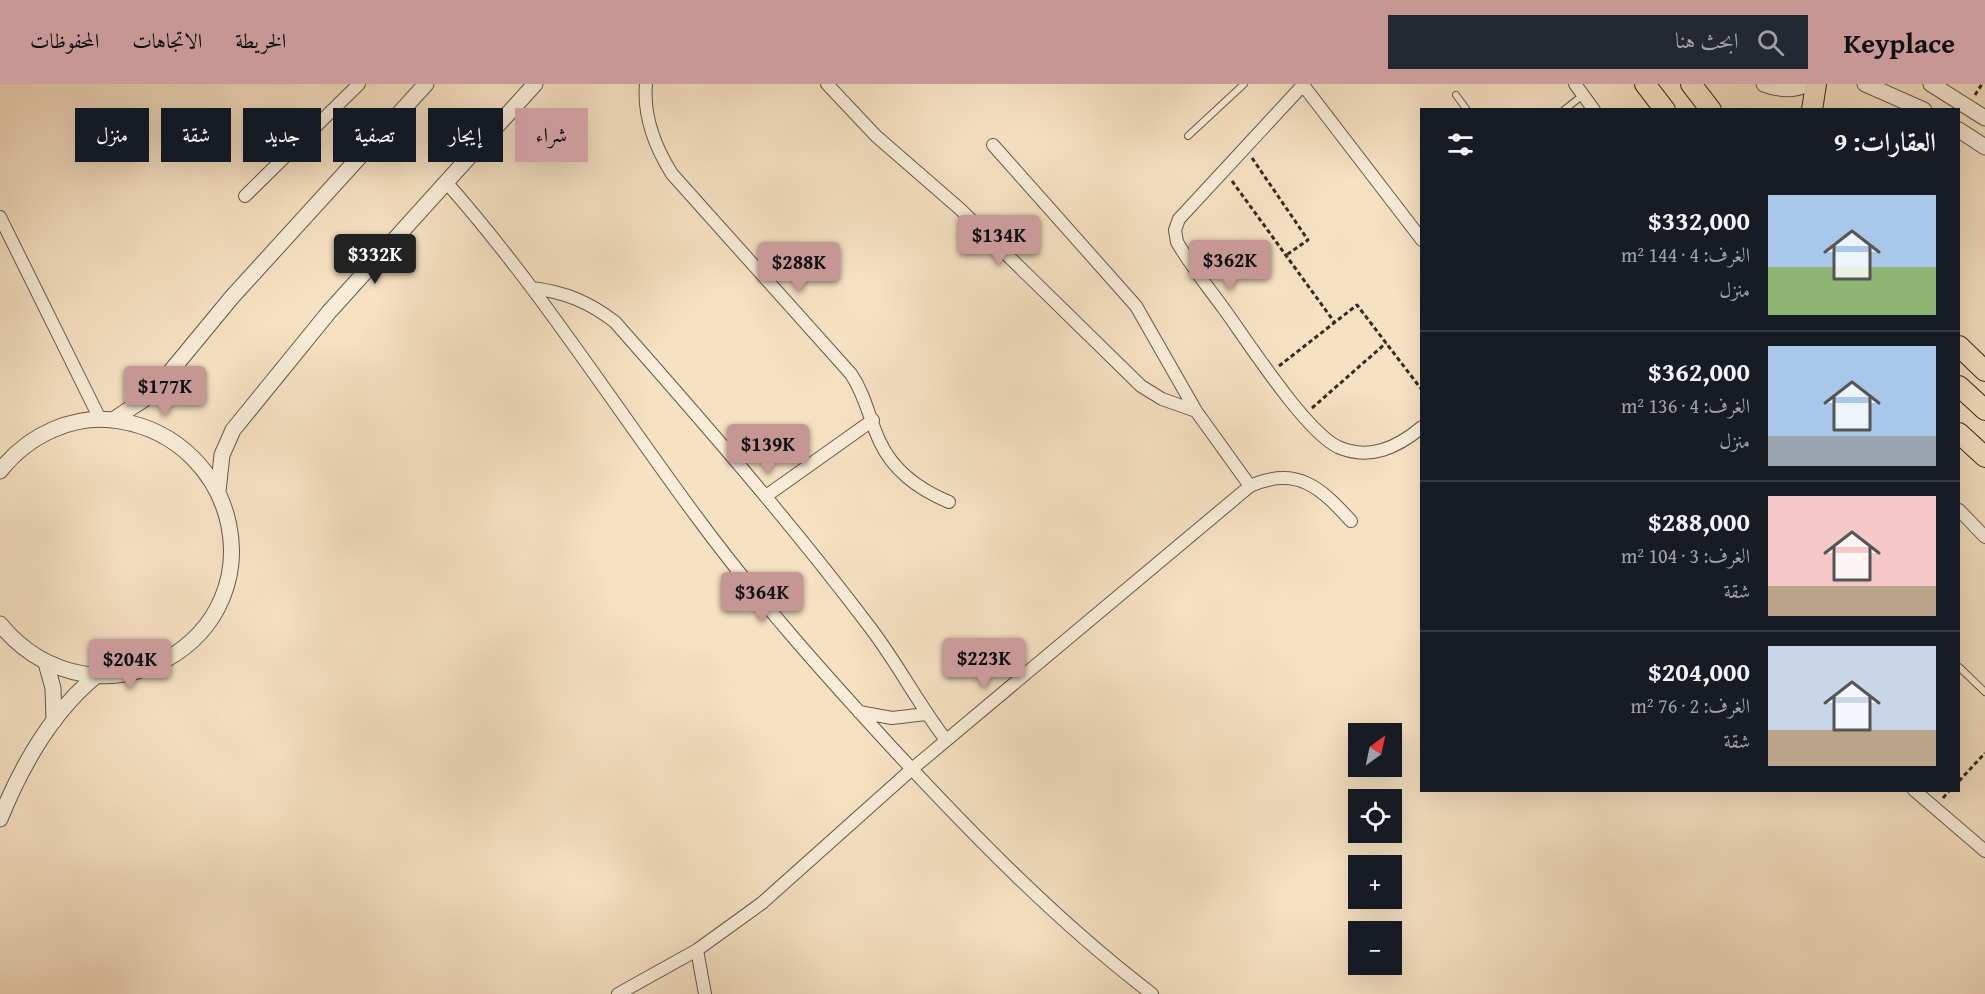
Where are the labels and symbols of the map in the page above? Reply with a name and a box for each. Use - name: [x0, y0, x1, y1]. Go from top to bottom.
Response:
- pin: $134K: [957, 215, 1041, 266]
- pin: $332K: [333, 234, 417, 285]
- pin: $362K: [1188, 240, 1272, 291]
- pin: $288K: [757, 242, 841, 293]
- pin: $177K: [123, 366, 207, 417]
- pin: $139K: [726, 424, 810, 475]
- pin: $364K: [720, 572, 804, 623]
- pin: $223K: [942, 638, 1026, 689]
- pin: $204K: [88, 639, 172, 690]
- north arrow: [1348, 723, 1402, 777]

